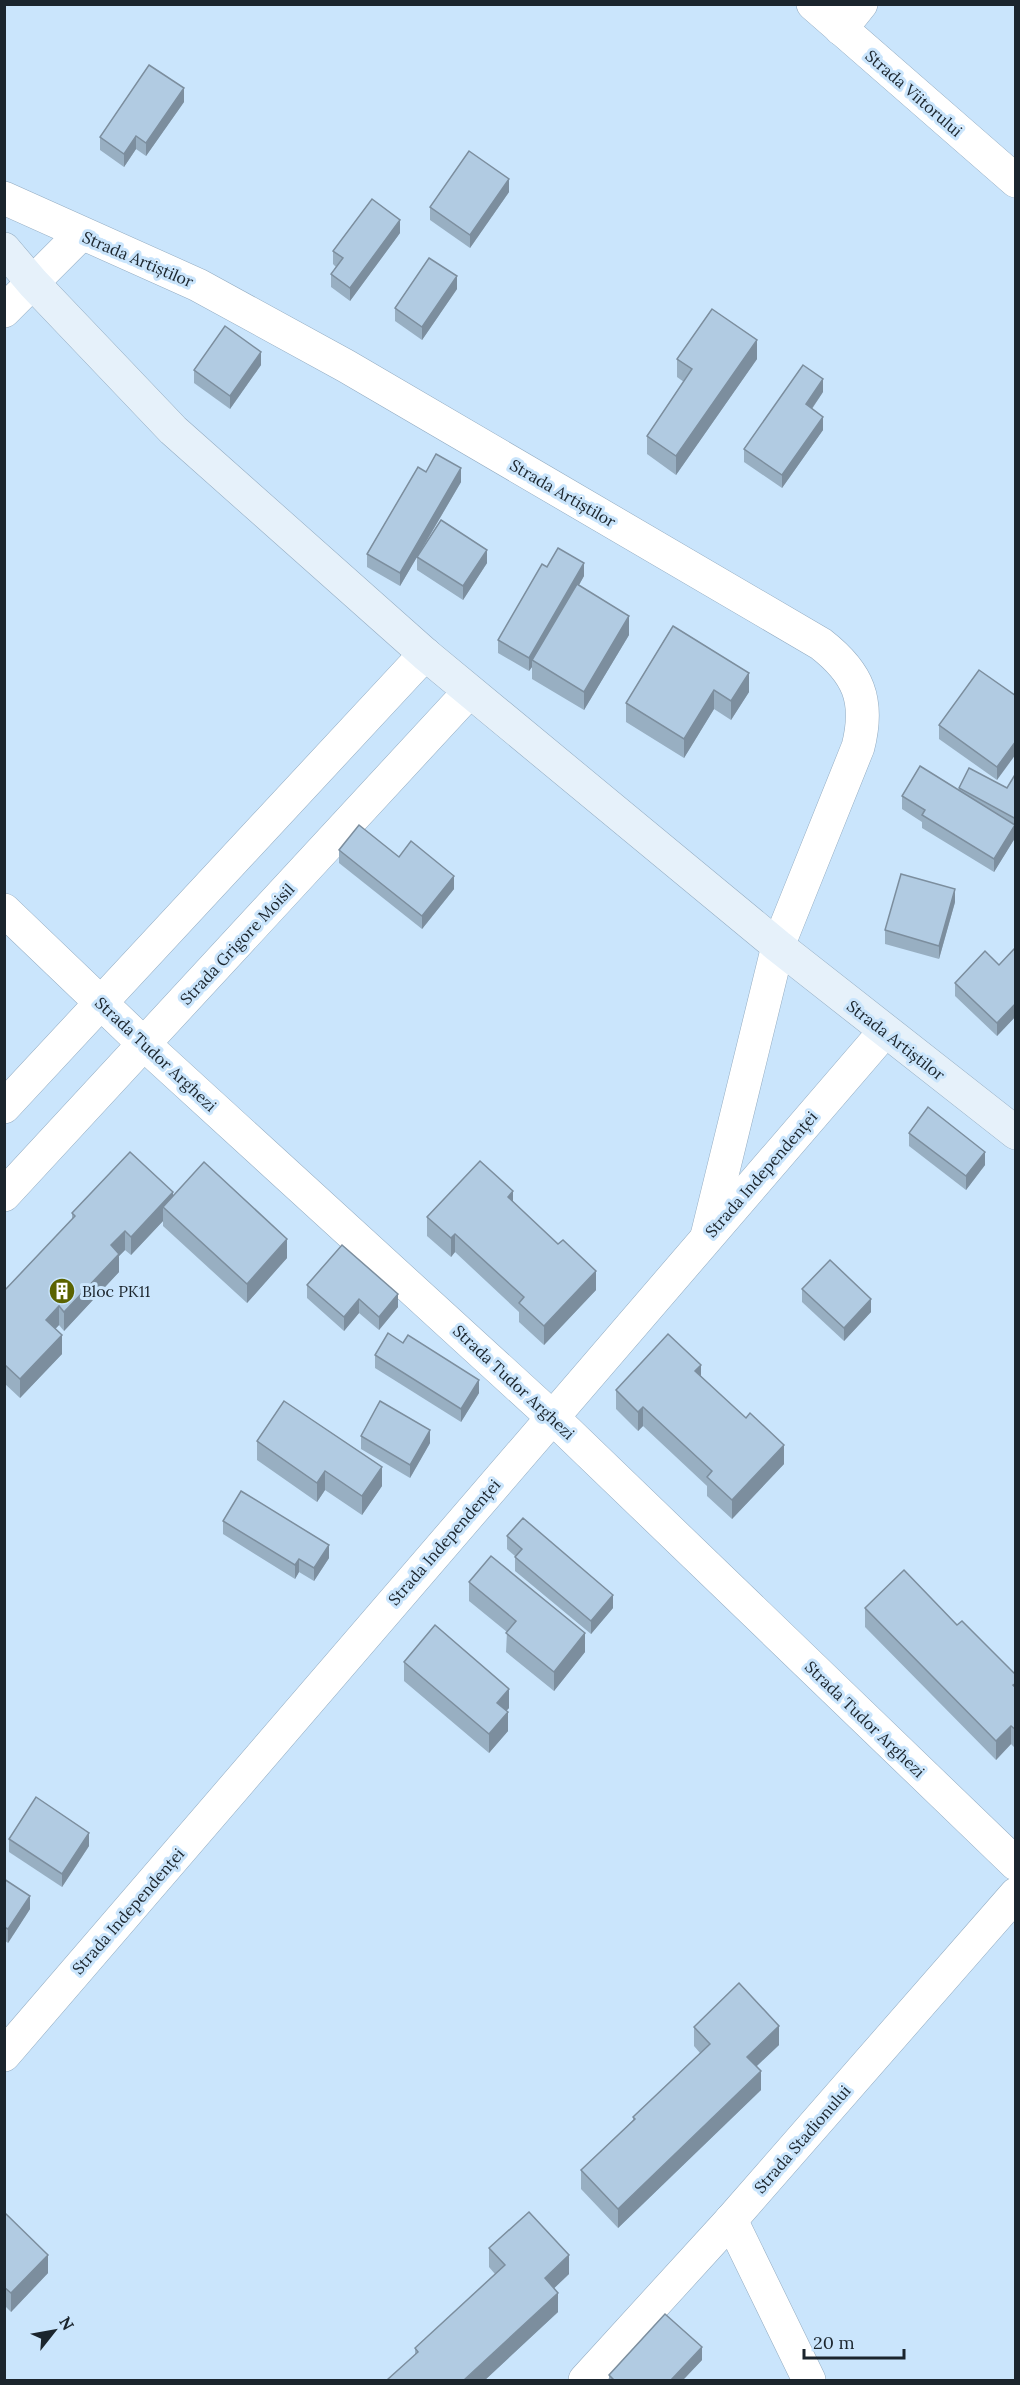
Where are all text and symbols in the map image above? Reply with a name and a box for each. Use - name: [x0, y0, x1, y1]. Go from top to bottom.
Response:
- street label: Strada Viitorului: [861, 45, 967, 141]
- street label: Strada Artiștilor: [79, 227, 197, 291]
- street label: Strada Artiștilor: [507, 455, 619, 531]
- street label: Strada Grigore Moisil: [176, 879, 298, 1009]
- street label: Strada Tudor Arghezi: [91, 992, 221, 1116]
- street label: Strada Artiștilor: [843, 996, 949, 1084]
- street label: Strada Independenței: [701, 1107, 821, 1241]
- building icon: Bloc PK11: [47, 1276, 77, 1306]
- place label: Bloc PK11: [82, 1281, 151, 1301]
- street label: Strada Tudor Arghezi: [449, 1320, 579, 1444]
- street label: Strada Independenței: [384, 1475, 504, 1609]
- street label: Strada Tudor Arghezi: [801, 1657, 929, 1781]
- street label: Strada Independenței: [68, 1844, 188, 1978]
- street label: Strada Stadionului: [750, 2081, 854, 2197]
- north arrow: [24, 2301, 84, 2361]
- text: N: [55, 2313, 79, 2334]
- scale bar: [804, 2322, 904, 2360]
- text: 20 m: [813, 2331, 855, 2354]

